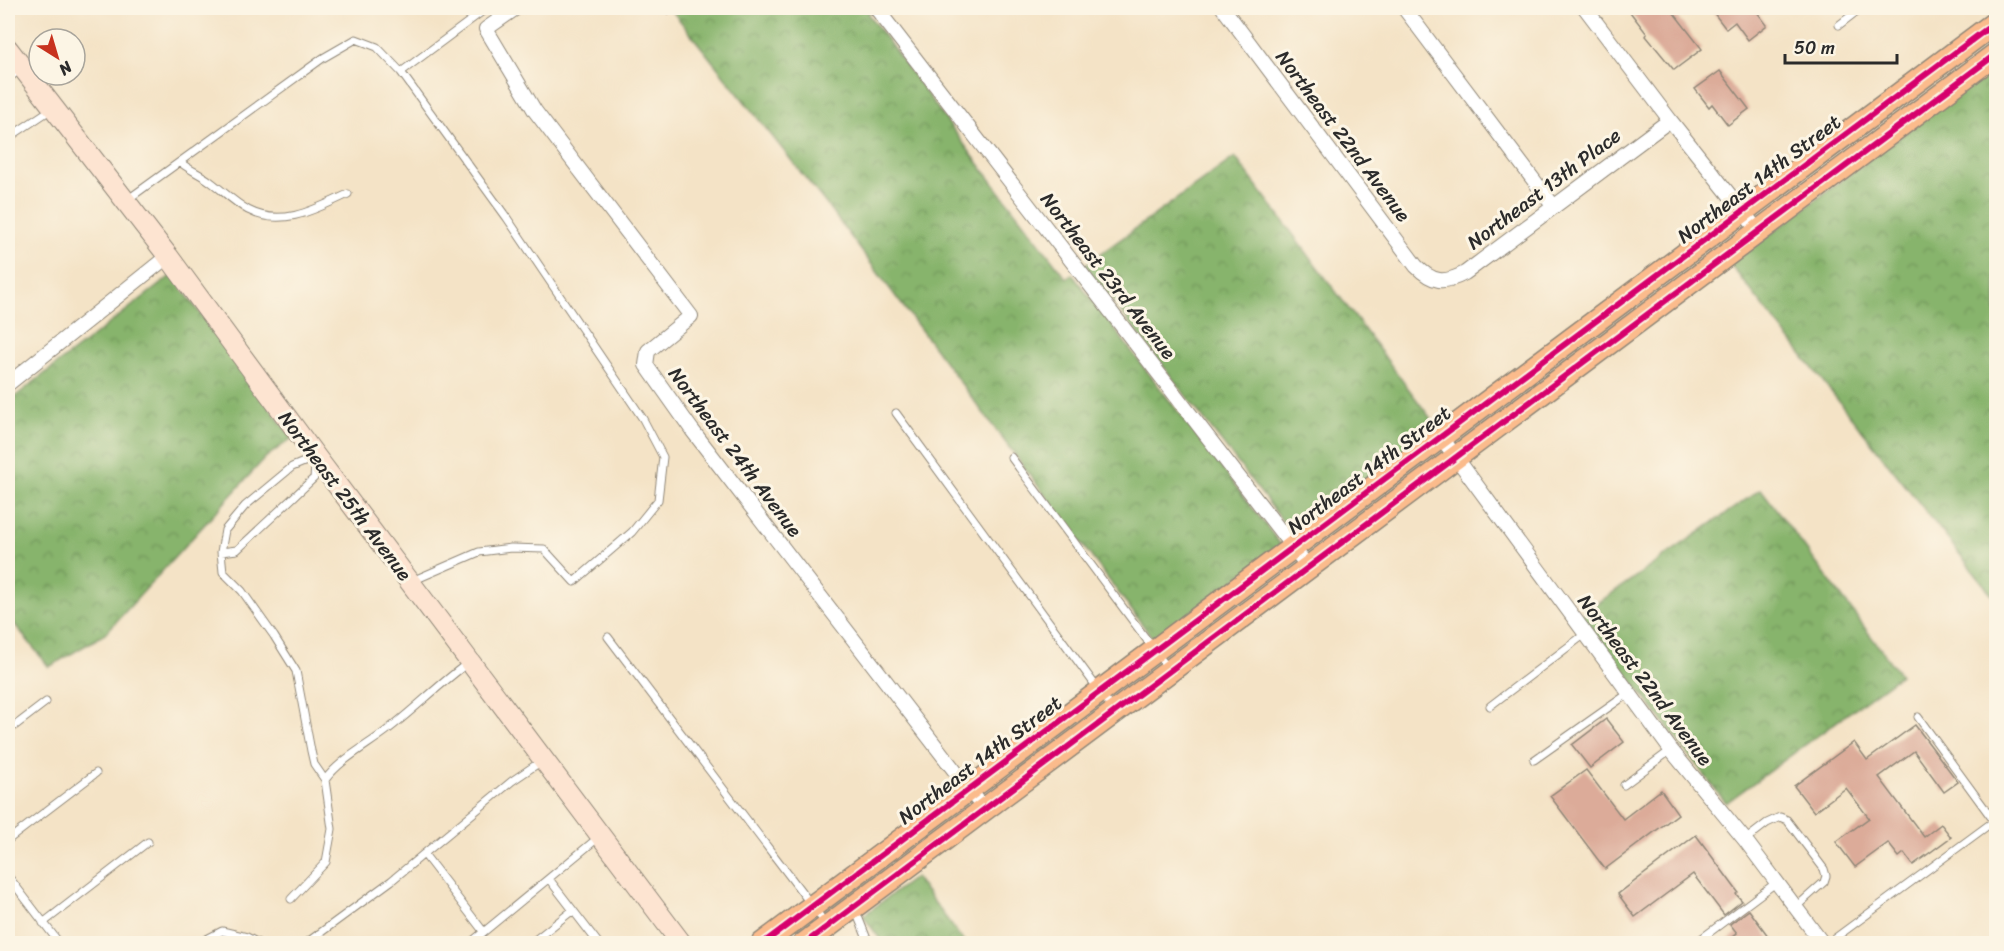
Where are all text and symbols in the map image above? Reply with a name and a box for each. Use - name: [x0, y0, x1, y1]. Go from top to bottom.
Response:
- north arrow: [27, 27, 87, 87]
- scale bar: [1785, 27, 1898, 65]
- text: 50 m: [1794, 32, 1835, 64]
- street label: Northeast 22nd Avenue: [1266, 42, 1420, 230]
- text: N: [52, 53, 80, 84]
- street label: Northeast 14th Street: [1669, 105, 1849, 253]
- street label: Northeast 13th Place: [1459, 119, 1629, 259]
- street label: Northeast 23rd Avenue: [1031, 184, 1185, 368]
- street label: Northeast 24th Avenue: [659, 359, 811, 545]
- street label: Northeast 14th Street: [1279, 396, 1459, 544]
- street label: Northeast 25th Avenue: [269, 403, 421, 589]
- street label: Northeast 22nd Avenue: [1568, 586, 1722, 774]
- street label: Northeast 14th Street: [890, 686, 1070, 834]

